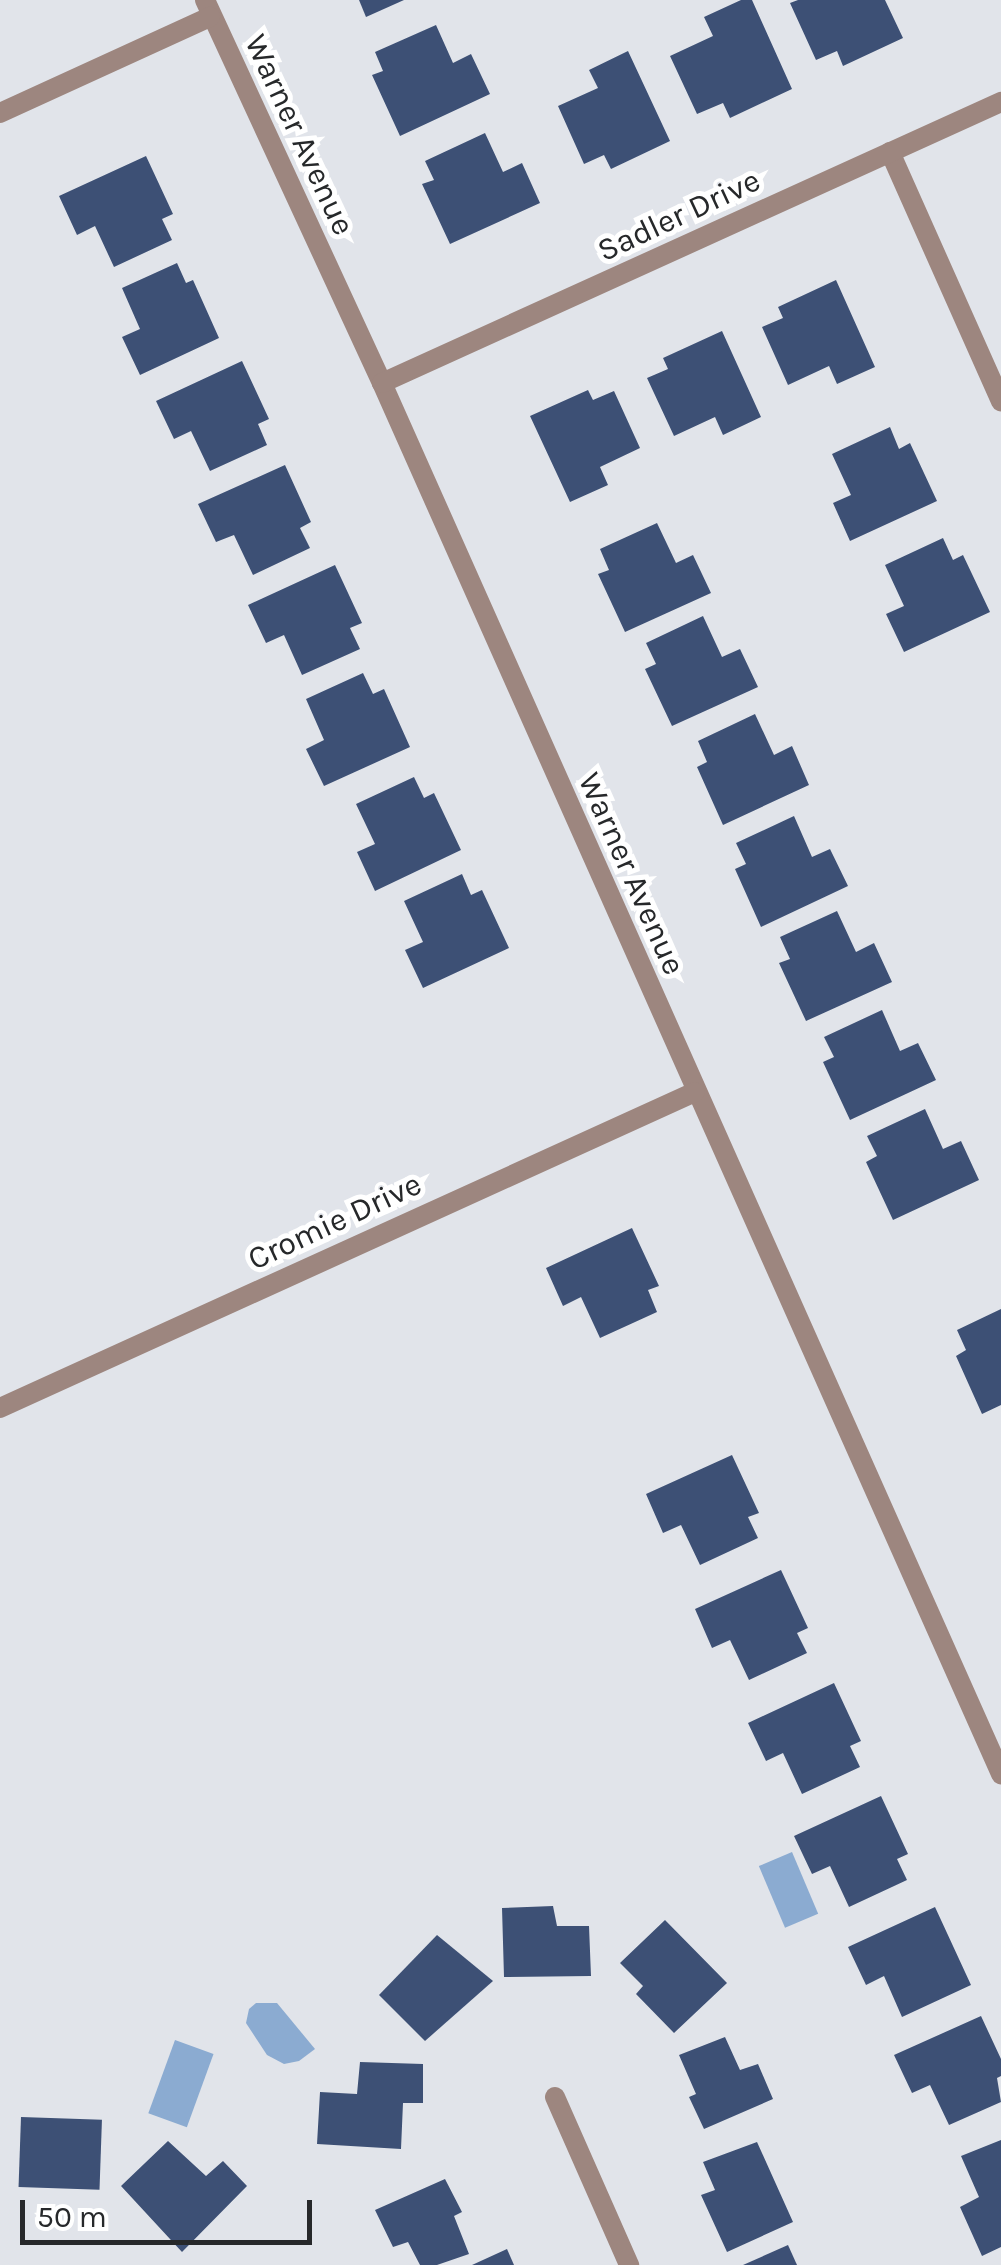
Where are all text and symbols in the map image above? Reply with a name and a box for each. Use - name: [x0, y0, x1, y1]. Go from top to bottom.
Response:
- street label: Warner Avenue: [236, 29, 362, 241]
- street label: Sadler Drive: [591, 162, 767, 270]
- street label: Warner Avenue: [569, 767, 693, 981]
- street label: Cromie Drive: [242, 1165, 428, 1279]
- scale bar: [25, 2180, 318, 2242]
- text: 50 m: [37, 2199, 107, 2235]

